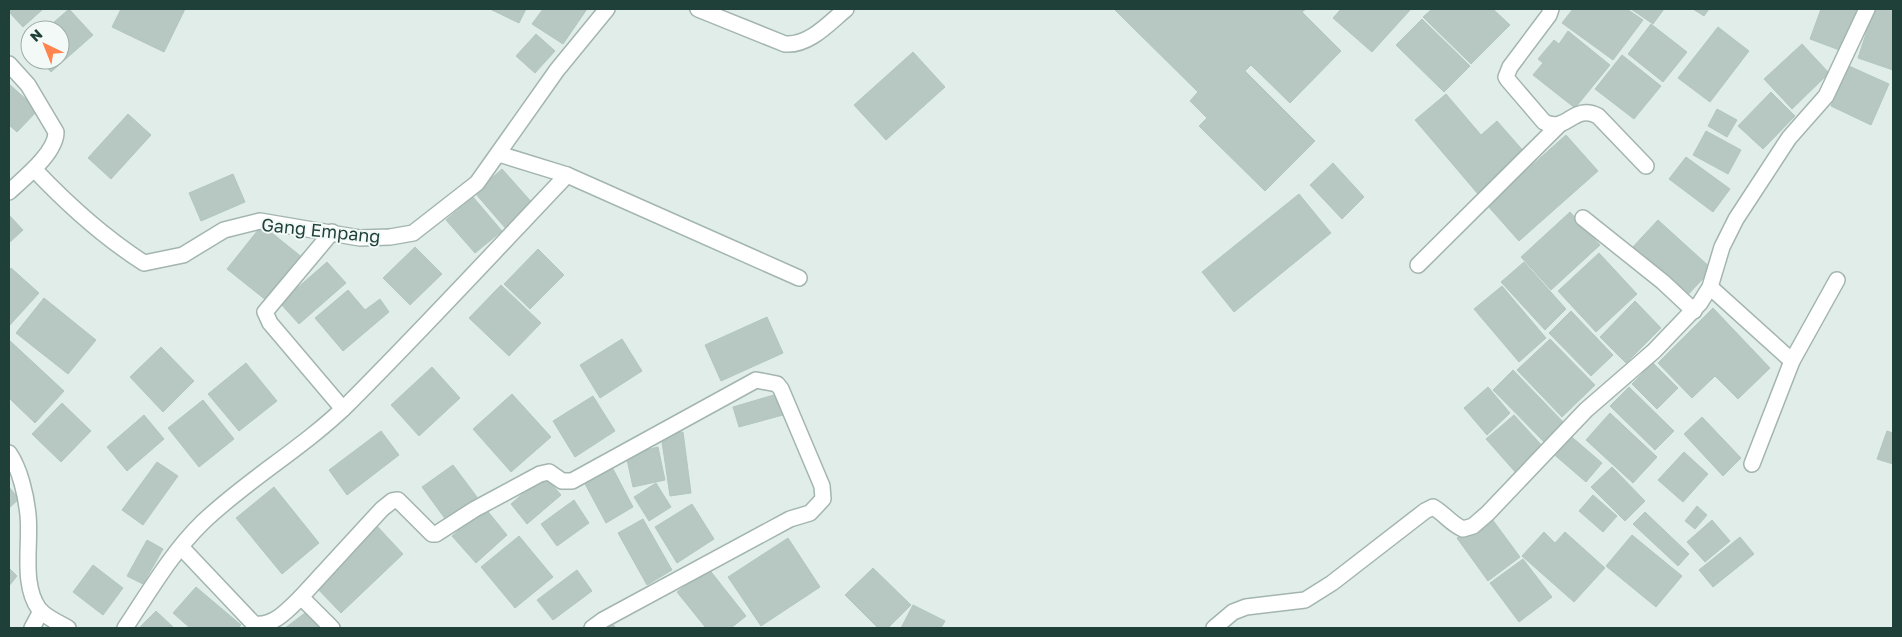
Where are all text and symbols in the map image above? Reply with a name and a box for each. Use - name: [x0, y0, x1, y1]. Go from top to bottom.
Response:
- north arrow: [20, 20, 70, 70]
- text: N: [26, 25, 45, 45]
- street label: Gang Empang: [260, 213, 382, 247]

